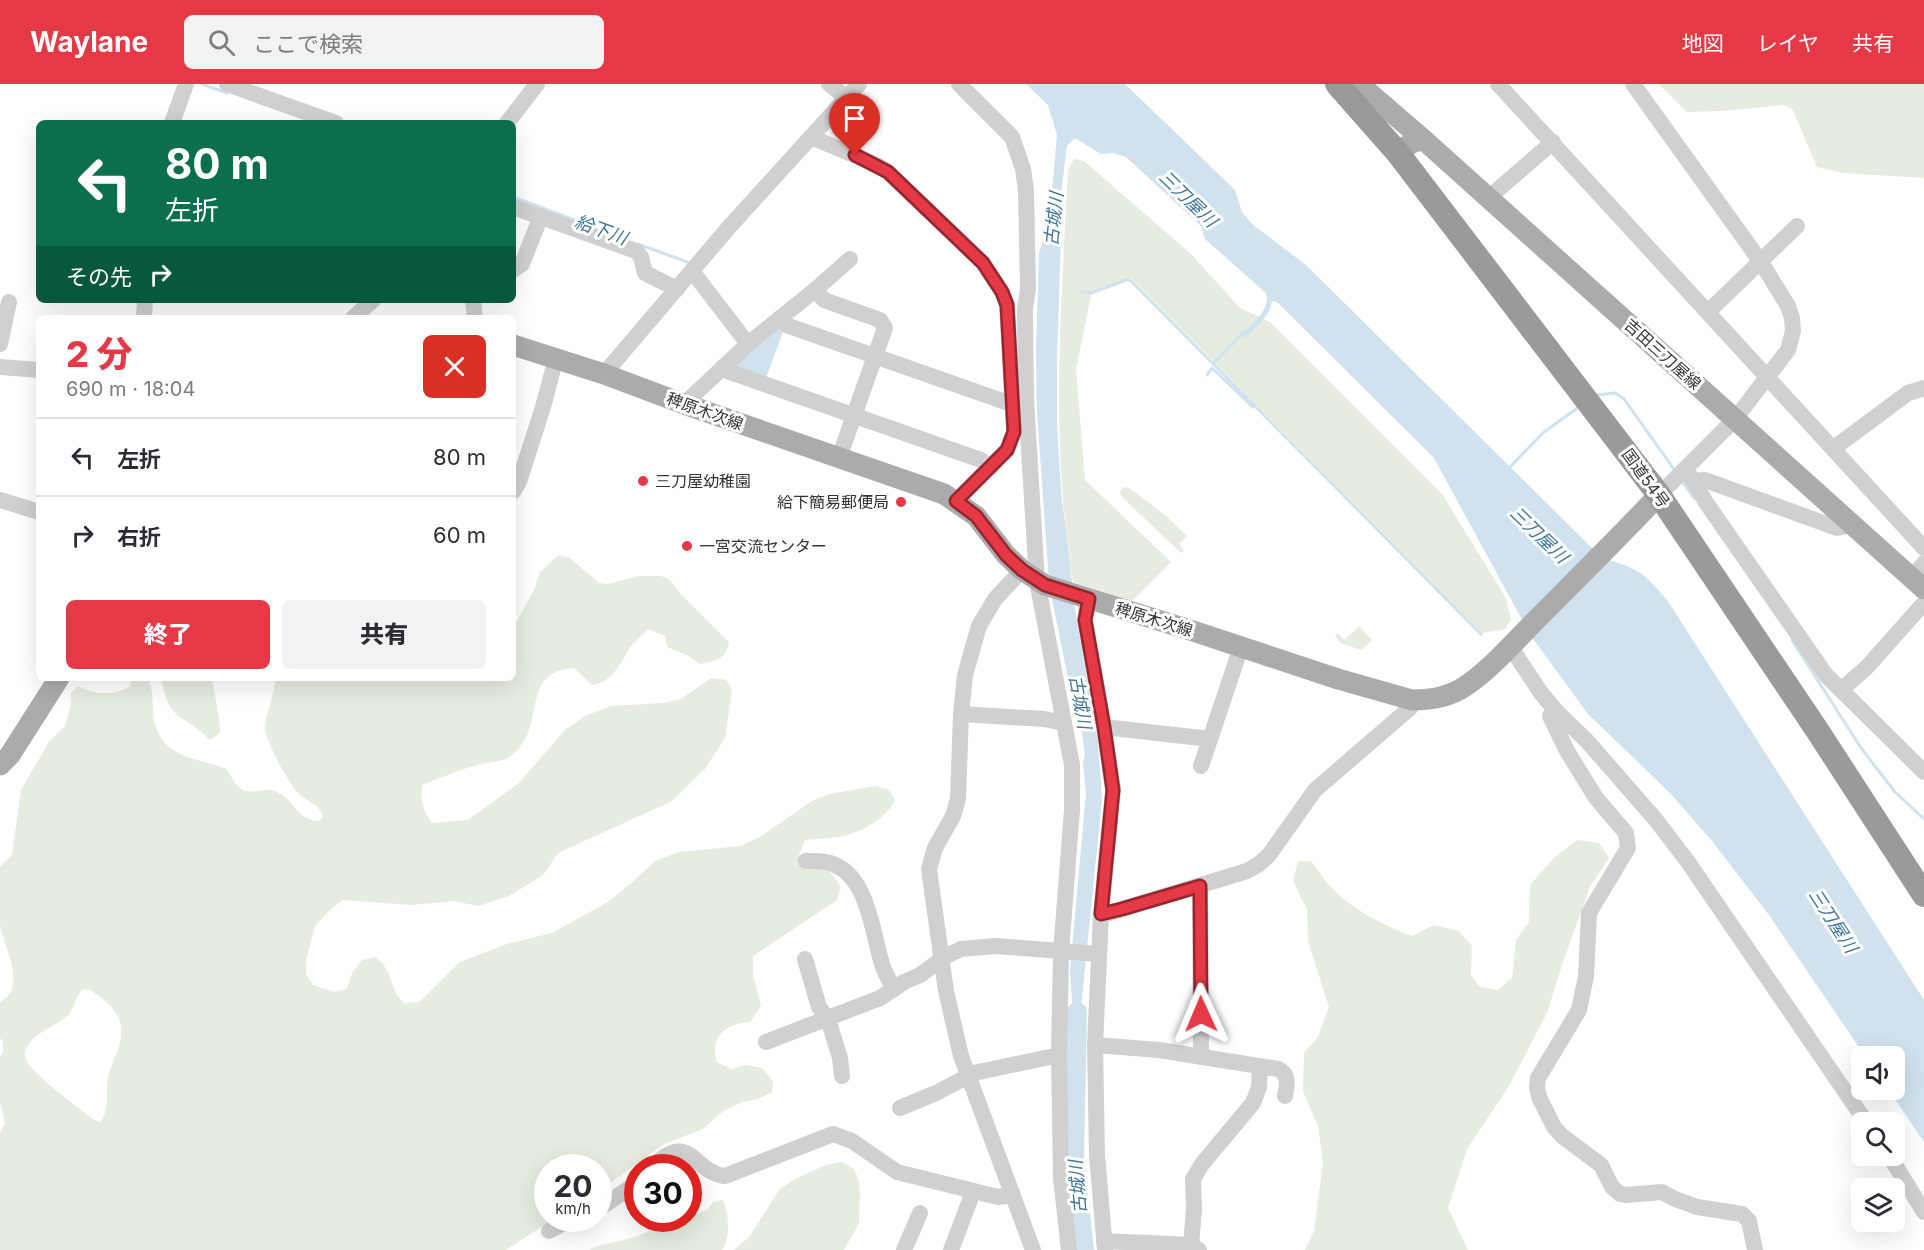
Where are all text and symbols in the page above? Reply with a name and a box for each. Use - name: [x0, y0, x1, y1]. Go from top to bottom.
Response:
- search box: [184, 15, 604, 69]
- text: Waylane: [30, 25, 148, 59]
- icon: search: [205, 26, 238, 59]
- text: ここで検索: [253, 31, 363, 57]
- text: 地図: [1682, 31, 1724, 56]
- text: レイヤ: [1757, 31, 1819, 56]
- text: 共有: [1852, 31, 1894, 56]
- pin: [829, 93, 880, 155]
- icon: arrive: [838, 102, 871, 135]
- text: 80 m: [165, 138, 269, 189]
- icon: left: [66, 144, 144, 222]
- water label: 三刀屋川: [1155, 166, 1223, 233]
- water label: 古城川: [1040, 189, 1067, 247]
- text: 左折: [165, 194, 219, 227]
- water label: 給下川: [572, 210, 632, 249]
- icon: right: [144, 258, 177, 291]
- text: その先: [66, 264, 132, 290]
- street label: 吉田三刀屋線: [1621, 314, 1705, 394]
- text: 2 分: [66, 332, 133, 376]
- button: close: [423, 335, 486, 398]
- text: 690 m · 18:04: [66, 377, 195, 401]
- street label: 稗原木次線: [664, 388, 746, 434]
- icon: left: [66, 441, 99, 474]
- text: 80 m: [433, 444, 486, 470]
- street label: 国道54号: [1618, 445, 1674, 511]
- text: 左折: [117, 446, 161, 472]
- place label: 三刀屋幼稚園: [655, 471, 751, 491]
- marker: 三刀屋幼稚園: [636, 474, 650, 488]
- place label: 給下簡易郵便局: [777, 492, 889, 512]
- marker: 給下簡易郵便局: [894, 495, 908, 509]
- water label: 三刀屋川: [1506, 502, 1574, 569]
- icon: right: [66, 519, 99, 552]
- text: 60 m: [433, 522, 486, 548]
- text: 右折: [117, 524, 161, 550]
- place label: 一宮交流センター: [699, 536, 827, 556]
- marker: 一宮交流センター: [680, 539, 694, 553]
- street label: 稗原木次線: [1113, 598, 1195, 640]
- button: 終了: [66, 600, 270, 669]
- button: 共有: [282, 600, 486, 669]
- water label: 古城川: [1065, 674, 1096, 732]
- water label: 三刀屋川: [1805, 885, 1863, 958]
- position arrow: [1169, 982, 1233, 1046]
- map controls: [1851, 1046, 1905, 1232]
- button: sound: [1851, 1046, 1905, 1100]
- button: search: [1851, 1112, 1905, 1166]
- speed limit sign: 30: [624, 1154, 702, 1232]
- water label: 古城川: [1065, 1157, 1090, 1215]
- text: 20: [553, 1168, 593, 1204]
- button: layers: [1851, 1178, 1905, 1232]
- text: km/h: [555, 1199, 591, 1218]

